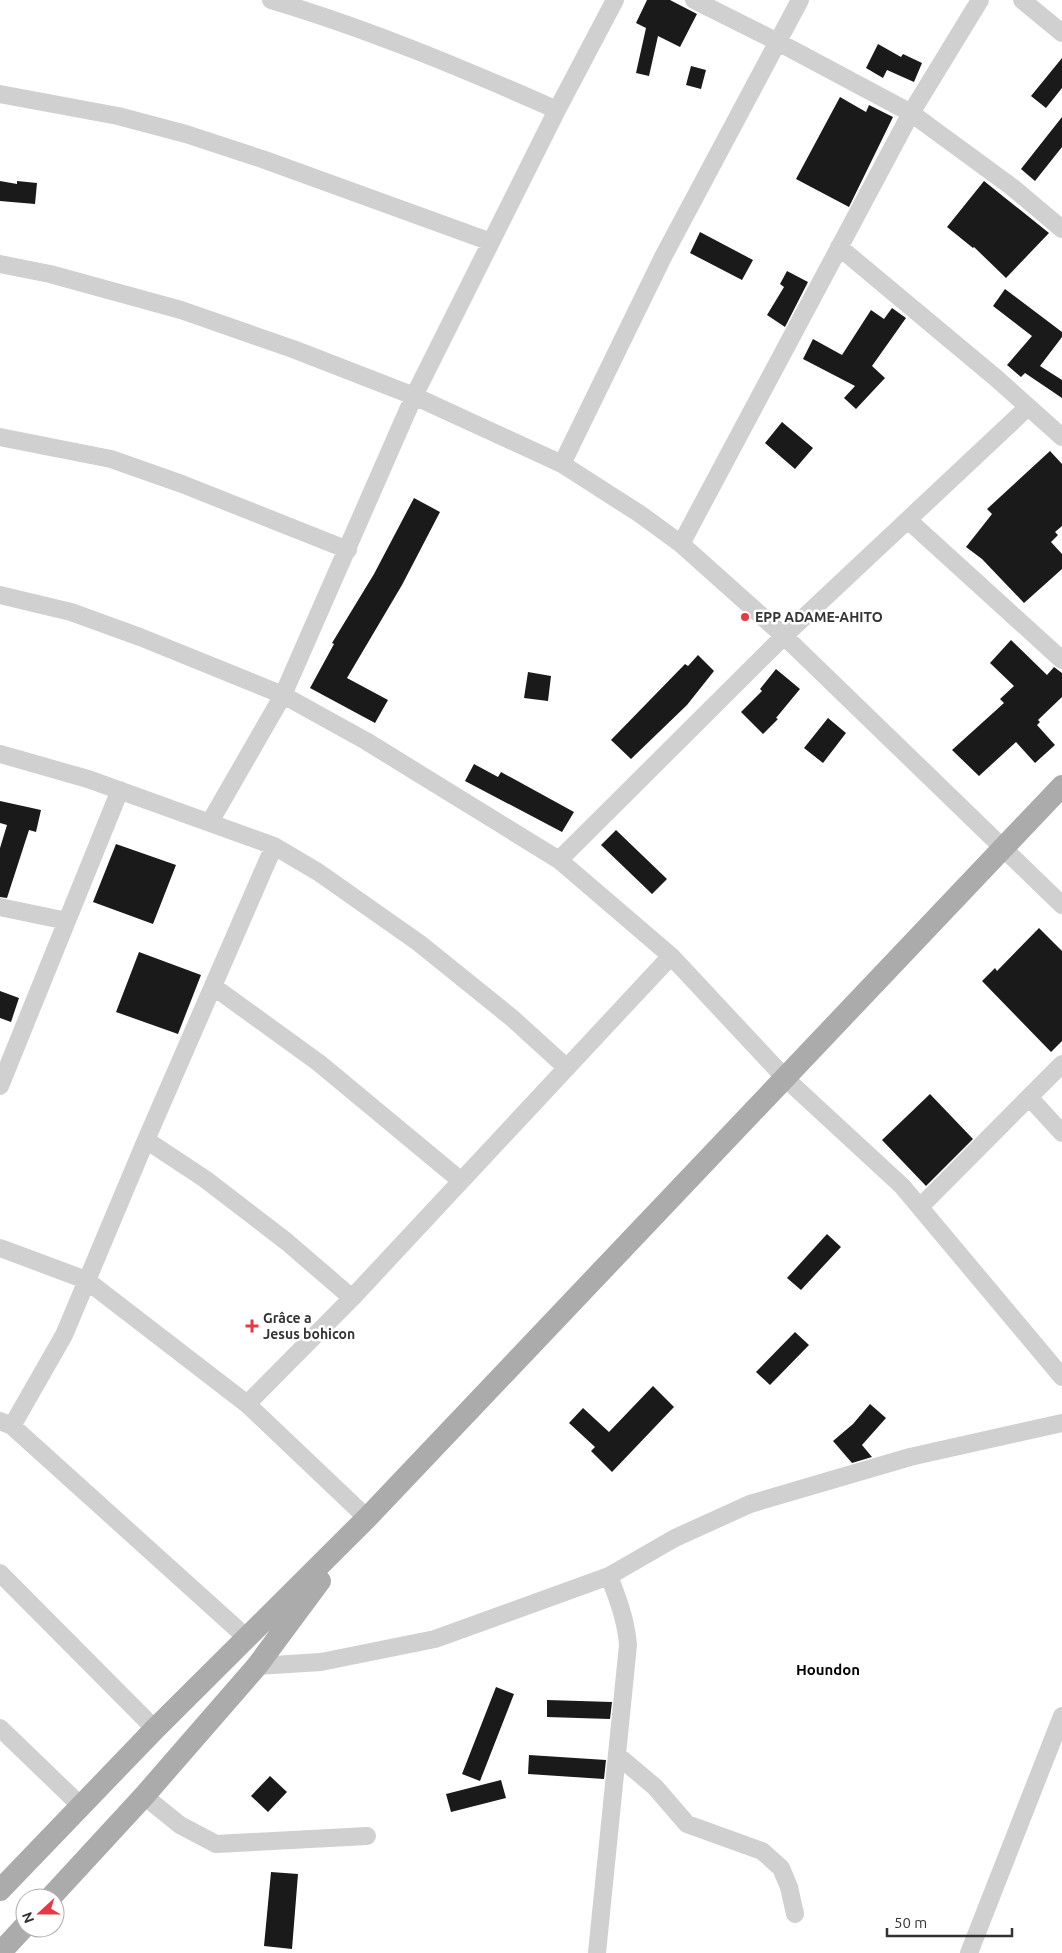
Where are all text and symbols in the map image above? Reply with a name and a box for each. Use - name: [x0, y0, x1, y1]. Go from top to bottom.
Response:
- place label: EPP ADAME-AHITO: [755, 609, 883, 625]
- marker: EPP ADAME-AHITO: [739, 611, 751, 623]
- place label: Grâce a Jesus bohicon: [263, 1310, 355, 1342]
- marker: Grâce a Jesus bohicon: [245, 1319, 259, 1333]
- district label: Houndon: [796, 1661, 860, 1678]
- north arrow: [15, 1888, 65, 1938]
- scale bar: [887, 1906, 1012, 1938]
- text: N: [19, 1910, 37, 1925]
- text: 50 m: [894, 1914, 927, 1931]

